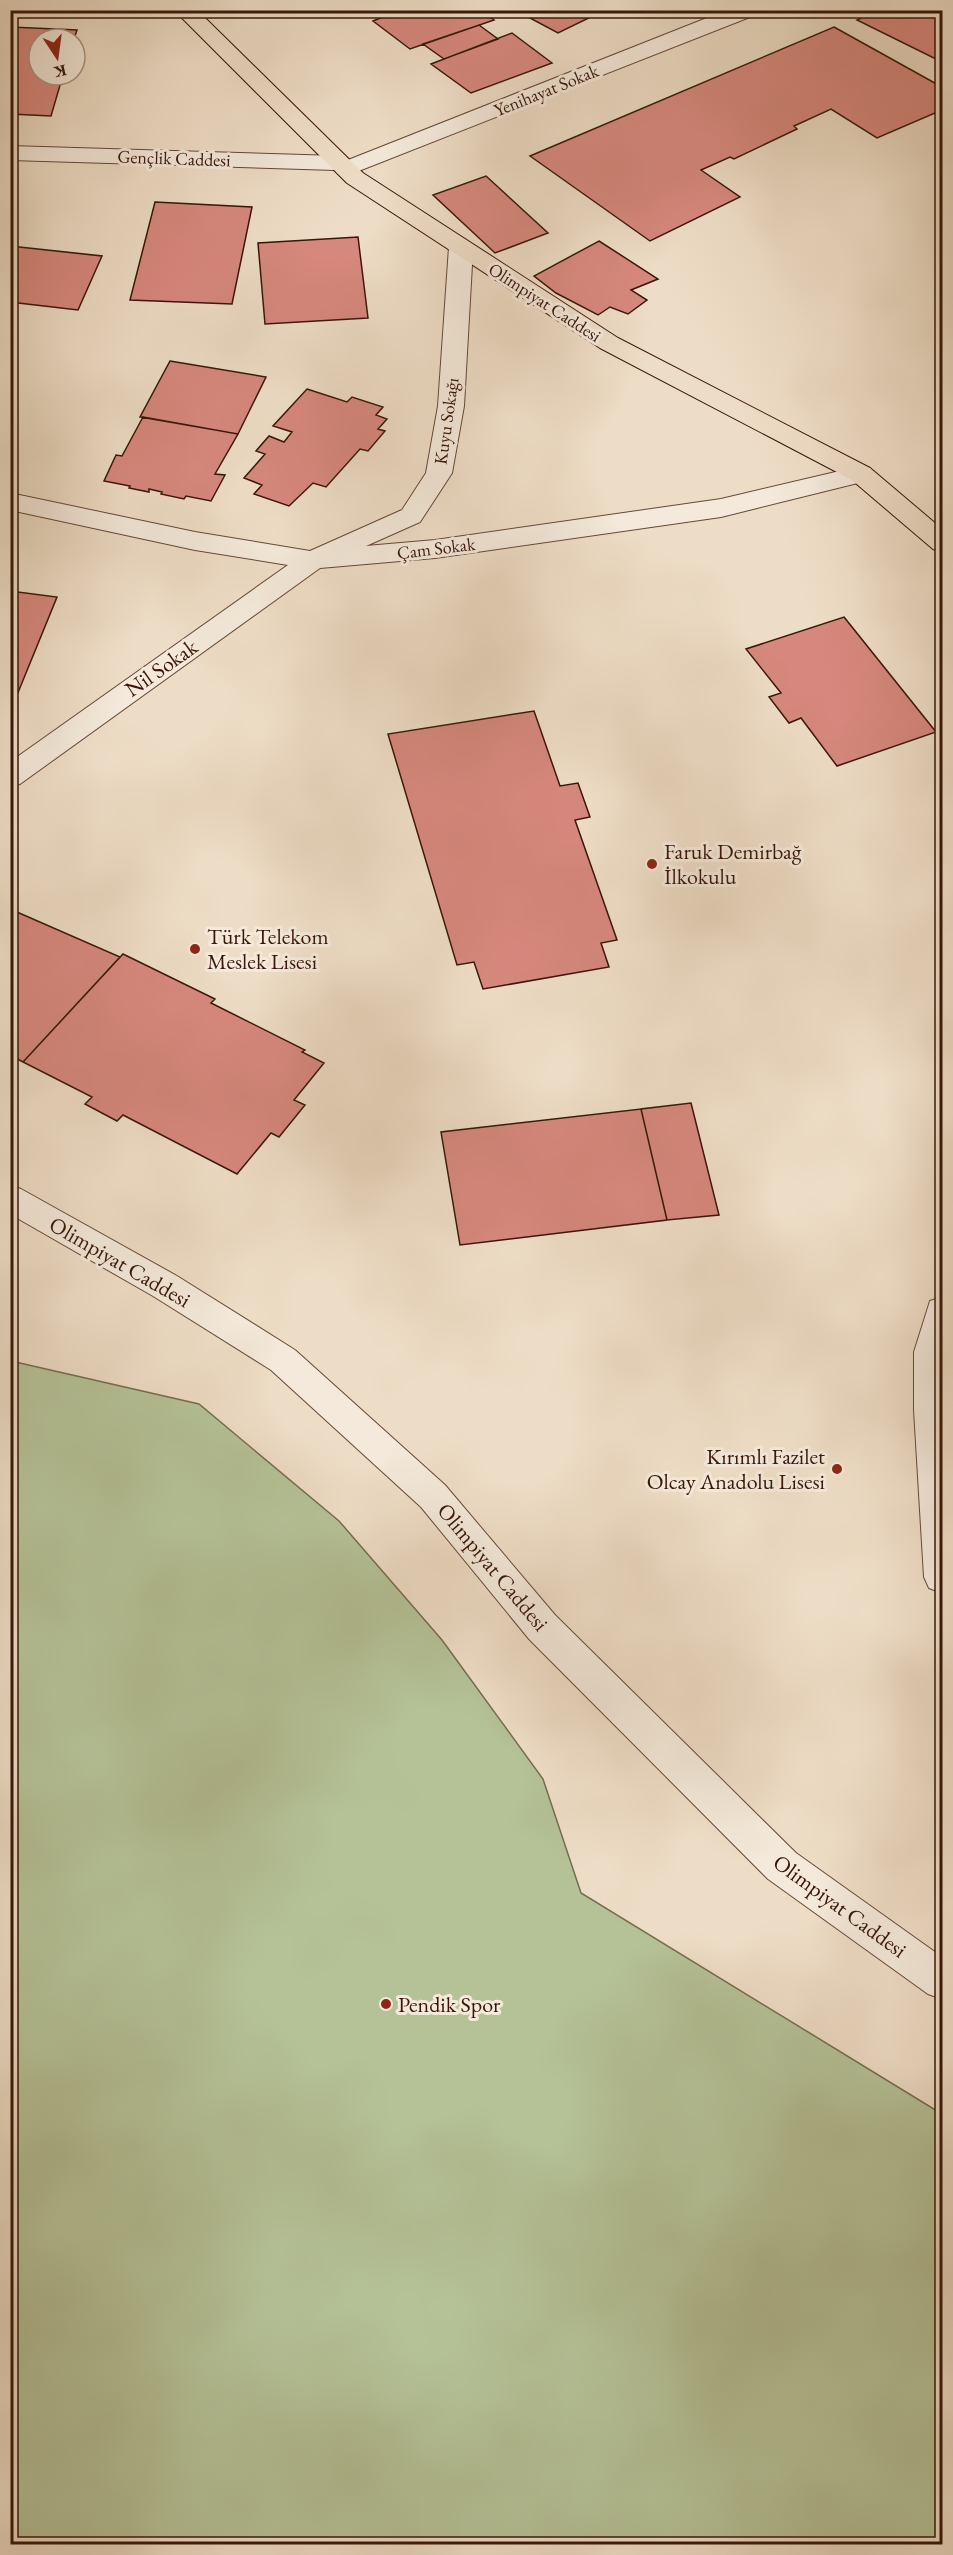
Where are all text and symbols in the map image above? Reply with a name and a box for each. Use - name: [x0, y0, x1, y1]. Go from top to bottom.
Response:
- north arrow: [27, 27, 87, 87]
- street label: Yenihayat Sokak: [490, 58, 602, 121]
- text: K: [51, 60, 69, 83]
- street label: Gençlik Caddesi: [117, 145, 232, 171]
- street label: Olimpiyat Caddesi: [484, 257, 606, 347]
- street label: Kuyu Sokağı: [429, 375, 464, 466]
- street label: Çam Sokak: [396, 532, 477, 564]
- street label: Nil Sokak: [119, 632, 204, 704]
- place label: Faruk Demirbağ İlkokulu: [664, 837, 802, 891]
- marker: Faruk Demirbağ İlkokulu: [645, 857, 659, 871]
- place label: Türk Telekom Meslek Lisesi: [207, 922, 329, 976]
- marker: Türk Telekom Meslek Lisesi: [188, 942, 202, 956]
- street label: Olimpiyat Caddesi: [44, 1210, 196, 1314]
- place label: Kırımlı Fazilet Olcay Anadolu Lisesi: [647, 1442, 825, 1496]
- marker: Kırımlı Fazilet Olcay Anadolu Lisesi: [830, 1462, 844, 1476]
- street label: Olimpiyat Caddesi: [431, 1497, 555, 1637]
- street label: Olimpiyat Caddesi: [767, 1848, 913, 1964]
- place label: Pendik Spor: [398, 1990, 501, 2019]
- marker: Pendik Spor: [379, 1997, 393, 2011]

